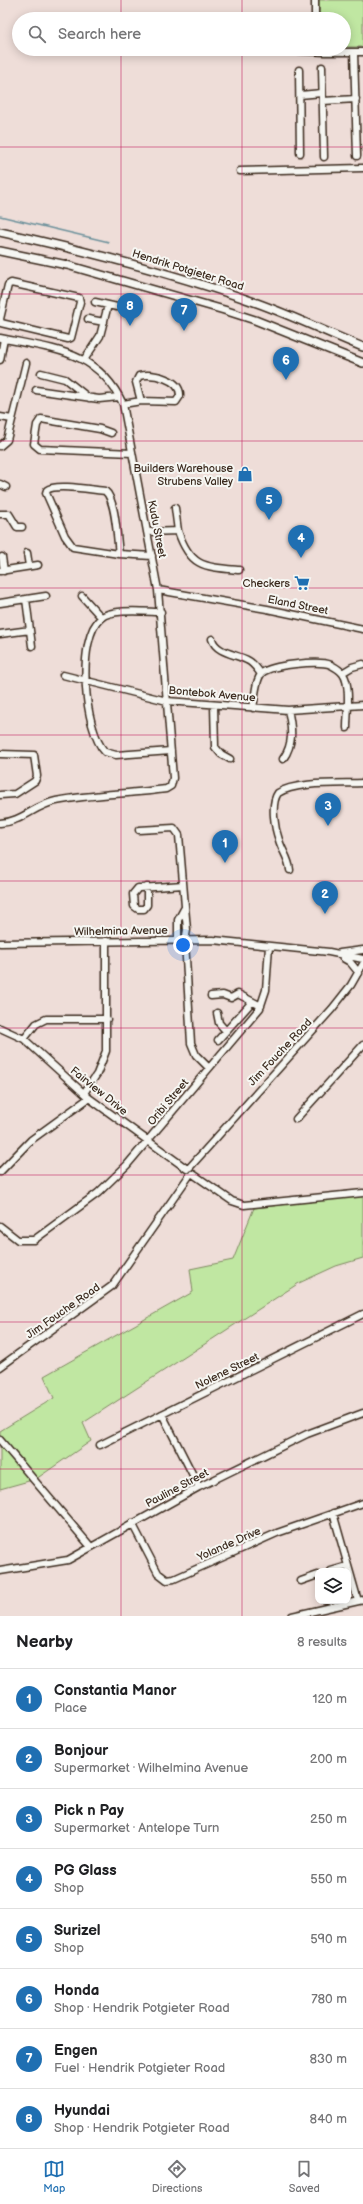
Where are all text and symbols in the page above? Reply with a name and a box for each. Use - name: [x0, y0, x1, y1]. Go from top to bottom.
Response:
- search box: [12, 12, 351, 56]
- icon: search: [26, 23, 48, 45]
- text: Search here: [58, 25, 141, 44]
- street label: Hendrik Potgieter Road: [131, 247, 245, 293]
- pin: 8: [117, 293, 143, 326]
- pin: 7: [171, 298, 197, 331]
- pin: 6: [273, 347, 299, 380]
- place label: Builders Warehouse Strubens Valley: [133, 462, 233, 488]
- shop icon: Builders Warehouse Strubens Valley: [236, 465, 254, 483]
- pin: 5: [256, 487, 282, 520]
- street label: Kudu Street: [145, 499, 169, 560]
- pin: 4: [288, 525, 314, 558]
- supermarket icon: Checkers: [293, 574, 311, 592]
- place label: Checkers: [243, 577, 291, 590]
- street label: Eland Street: [267, 593, 330, 617]
- street label: Bontebok Avenue: [168, 684, 257, 704]
- pin: 3: [315, 793, 341, 826]
- pin: 1: [212, 830, 238, 863]
- pin: 2: [312, 881, 338, 914]
- street label: Wilhelmina Avenue: [74, 924, 168, 938]
- your location: [173, 935, 193, 955]
- street label: Jim Fouche Road: [246, 1016, 314, 1088]
- street label: Fairview Drive: [68, 1064, 130, 1118]
- street label: Oribi Street: [145, 1076, 192, 1128]
- street label: Jim Fouche Road: [24, 1281, 102, 1341]
- street label: Nolene Street: [193, 1350, 261, 1392]
- street label: Pauline Street: [143, 1466, 211, 1510]
- street label: Yolande Drive: [194, 1524, 263, 1564]
- map controls: [315, 1568, 351, 1604]
- button: layers: [315, 1568, 351, 1604]
- text: Nearby: [16, 1632, 73, 1652]
- text: 8 results: [297, 1634, 347, 1650]
- text: Constantia Manor: [54, 1681, 177, 1700]
- text: 1: [26, 1691, 32, 1707]
- text: 120 m: [312, 1691, 347, 1707]
- text: Place: [54, 1700, 87, 1716]
- text: Bonjour: [54, 1741, 108, 1760]
- text: 2: [25, 1751, 33, 1767]
- text: 200 m: [310, 1751, 347, 1767]
- text: Supermarket · Wilhelmina Avenue: [54, 1760, 248, 1776]
- text: Pick n Pay: [54, 1801, 124, 1820]
- text: 3: [25, 1811, 33, 1827]
- text: 250 m: [310, 1811, 347, 1827]
- text: Supermarket · Antelope Turn: [54, 1820, 219, 1836]
- text: PG Glass: [54, 1861, 117, 1880]
- text: 4: [25, 1871, 33, 1887]
- text: 550 m: [310, 1871, 347, 1887]
- text: Shop: [54, 1880, 84, 1896]
- text: Surizel: [54, 1921, 101, 1940]
- text: 5: [25, 1931, 33, 1947]
- text: 590 m: [310, 1931, 347, 1947]
- text: Shop: [54, 1940, 84, 1956]
- text: Honda: [54, 1981, 99, 2000]
- text: 6: [25, 1991, 33, 2007]
- text: 780 m: [311, 1991, 347, 2007]
- text: Shop · Hendrik Potgieter Road: [54, 2000, 230, 2016]
- text: Engen: [54, 2041, 98, 2060]
- text: 7: [25, 2051, 33, 2067]
- text: 830 m: [310, 2051, 347, 2067]
- text: Fuel · Hendrik Potgieter Road: [54, 2060, 225, 2076]
- text: Hyundai: [54, 2101, 110, 2120]
- text: 8: [25, 2111, 33, 2127]
- text: 840 m: [310, 2111, 347, 2127]
- text: Shop · Hendrik Potgieter Road: [54, 2120, 230, 2136]
- tab: Map: [43, 2158, 65, 2195]
- tab: Directions: [152, 2158, 202, 2195]
- tab: Saved: [289, 2158, 320, 2195]

